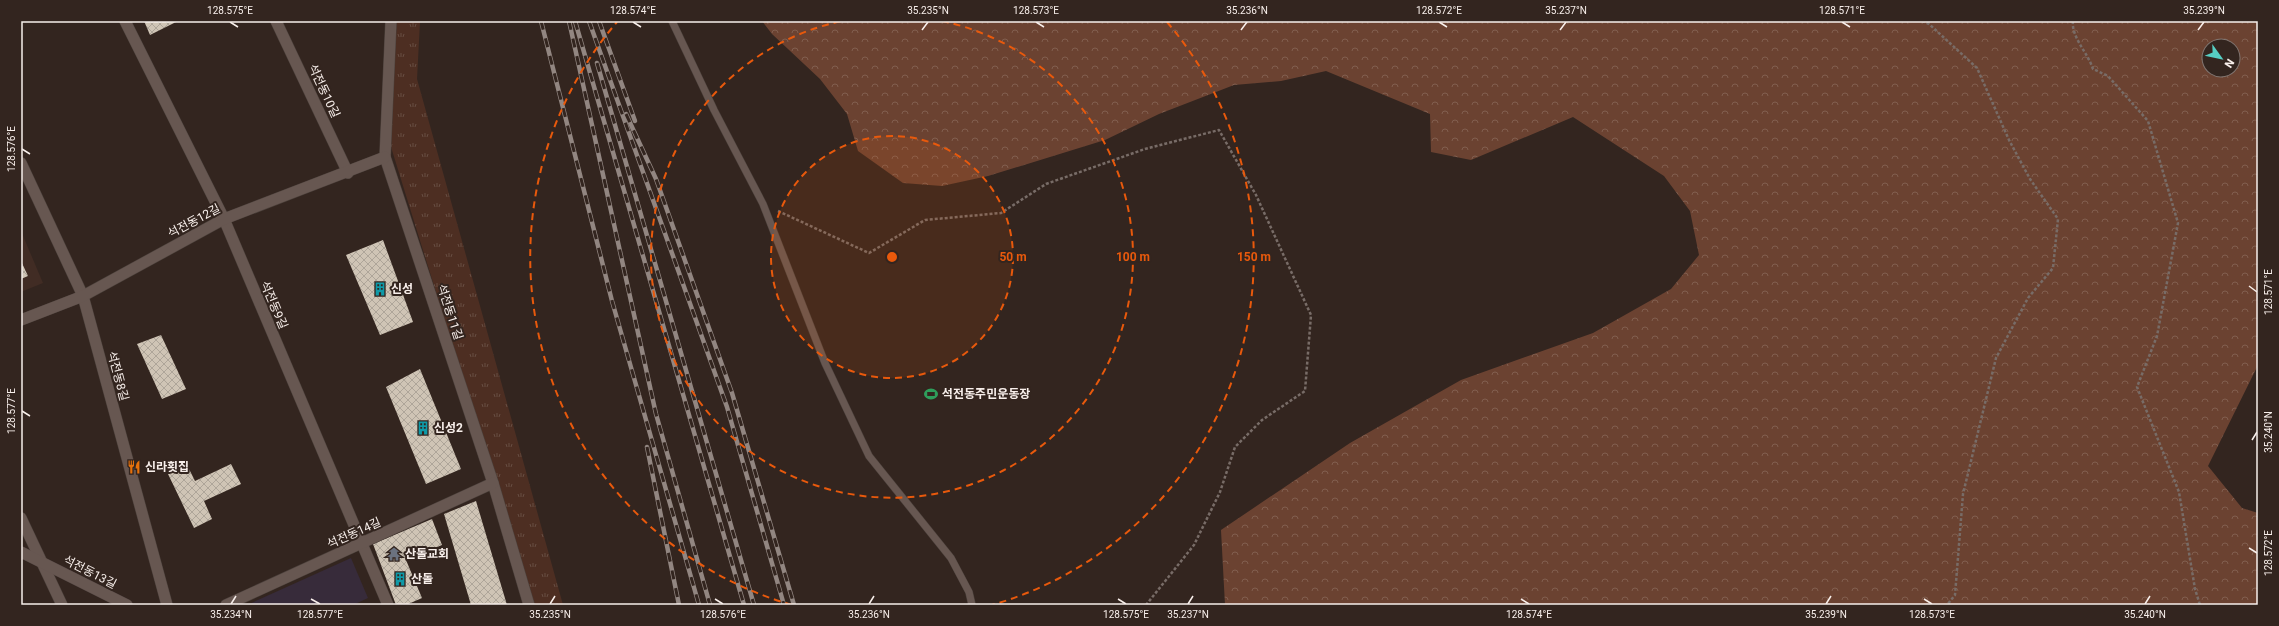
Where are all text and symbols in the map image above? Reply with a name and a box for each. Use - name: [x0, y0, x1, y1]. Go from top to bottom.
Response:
- text: 128.575°E: [207, 5, 253, 16]
- text: 128.574°E: [610, 5, 656, 16]
- text: 35.235°N: [907, 5, 949, 16]
- text: 128.573°E: [1013, 5, 1059, 16]
- text: 35.236°N: [1226, 5, 1268, 16]
- text: 128.572°E: [1416, 5, 1462, 16]
- text: 35.237°N: [1545, 5, 1587, 16]
- text: 128.571°E: [1819, 5, 1865, 16]
- text: 35.239°N: [2183, 5, 2225, 16]
- north arrow: [2201, 38, 2241, 78]
- text: N: [2221, 56, 2237, 70]
- street label: 석전동10길: [305, 62, 343, 120]
- text: 128.576°E: [6, 126, 17, 172]
- street label: 석전동12길: [165, 201, 223, 241]
- centre of rings: [885, 250, 899, 264]
- text: 50 m: [999, 250, 1027, 264]
- text: 100 m: [1116, 250, 1150, 264]
- text: 150 m: [1237, 250, 1271, 264]
- text: 128.571°E: [2263, 269, 2274, 315]
- street label: 석전동9길: [258, 279, 290, 331]
- building icon: 신성: [372, 281, 388, 297]
- place label: 신성: [391, 282, 413, 296]
- street label: 석전동11길: [434, 282, 466, 342]
- street label: 석전동8길: [105, 350, 131, 402]
- sports icon: 석전동주민운동장: [923, 386, 939, 402]
- place label: 석전동주민운동장: [942, 387, 1030, 401]
- text: 128.577°E: [6, 388, 17, 434]
- text: 35.240°N: [2263, 411, 2274, 453]
- building icon: 신성2: [415, 420, 431, 436]
- place label: 신성2: [434, 421, 463, 435]
- restaurant icon: 신라횟집: [126, 459, 142, 475]
- place label: 신라횟집: [145, 460, 189, 474]
- street label: 석전동14길: [325, 515, 383, 551]
- text: 128.572°E: [2263, 530, 2274, 576]
- temple icon: 산돌교회: [386, 546, 402, 562]
- place label: 산돌교회: [405, 547, 449, 561]
- street label: 석전동13길: [61, 553, 119, 591]
- building icon: 산돌: [392, 571, 408, 587]
- place label: 산돌: [411, 572, 433, 586]
- text: 35.234°N: [210, 609, 252, 620]
- text: 128.577°E: [297, 609, 343, 620]
- text: 35.235°N: [529, 609, 571, 620]
- text: 128.576°E: [700, 609, 746, 620]
- text: 35.236°N: [848, 609, 890, 620]
- text: 128.575°E: [1103, 609, 1149, 620]
- text: 35.237°N: [1167, 609, 1209, 620]
- text: 128.574°E: [1506, 609, 1552, 620]
- text: 35.239°N: [1805, 609, 1847, 620]
- text: 128.573°E: [1909, 609, 1955, 620]
- text: 35.240°N: [2124, 609, 2166, 620]

